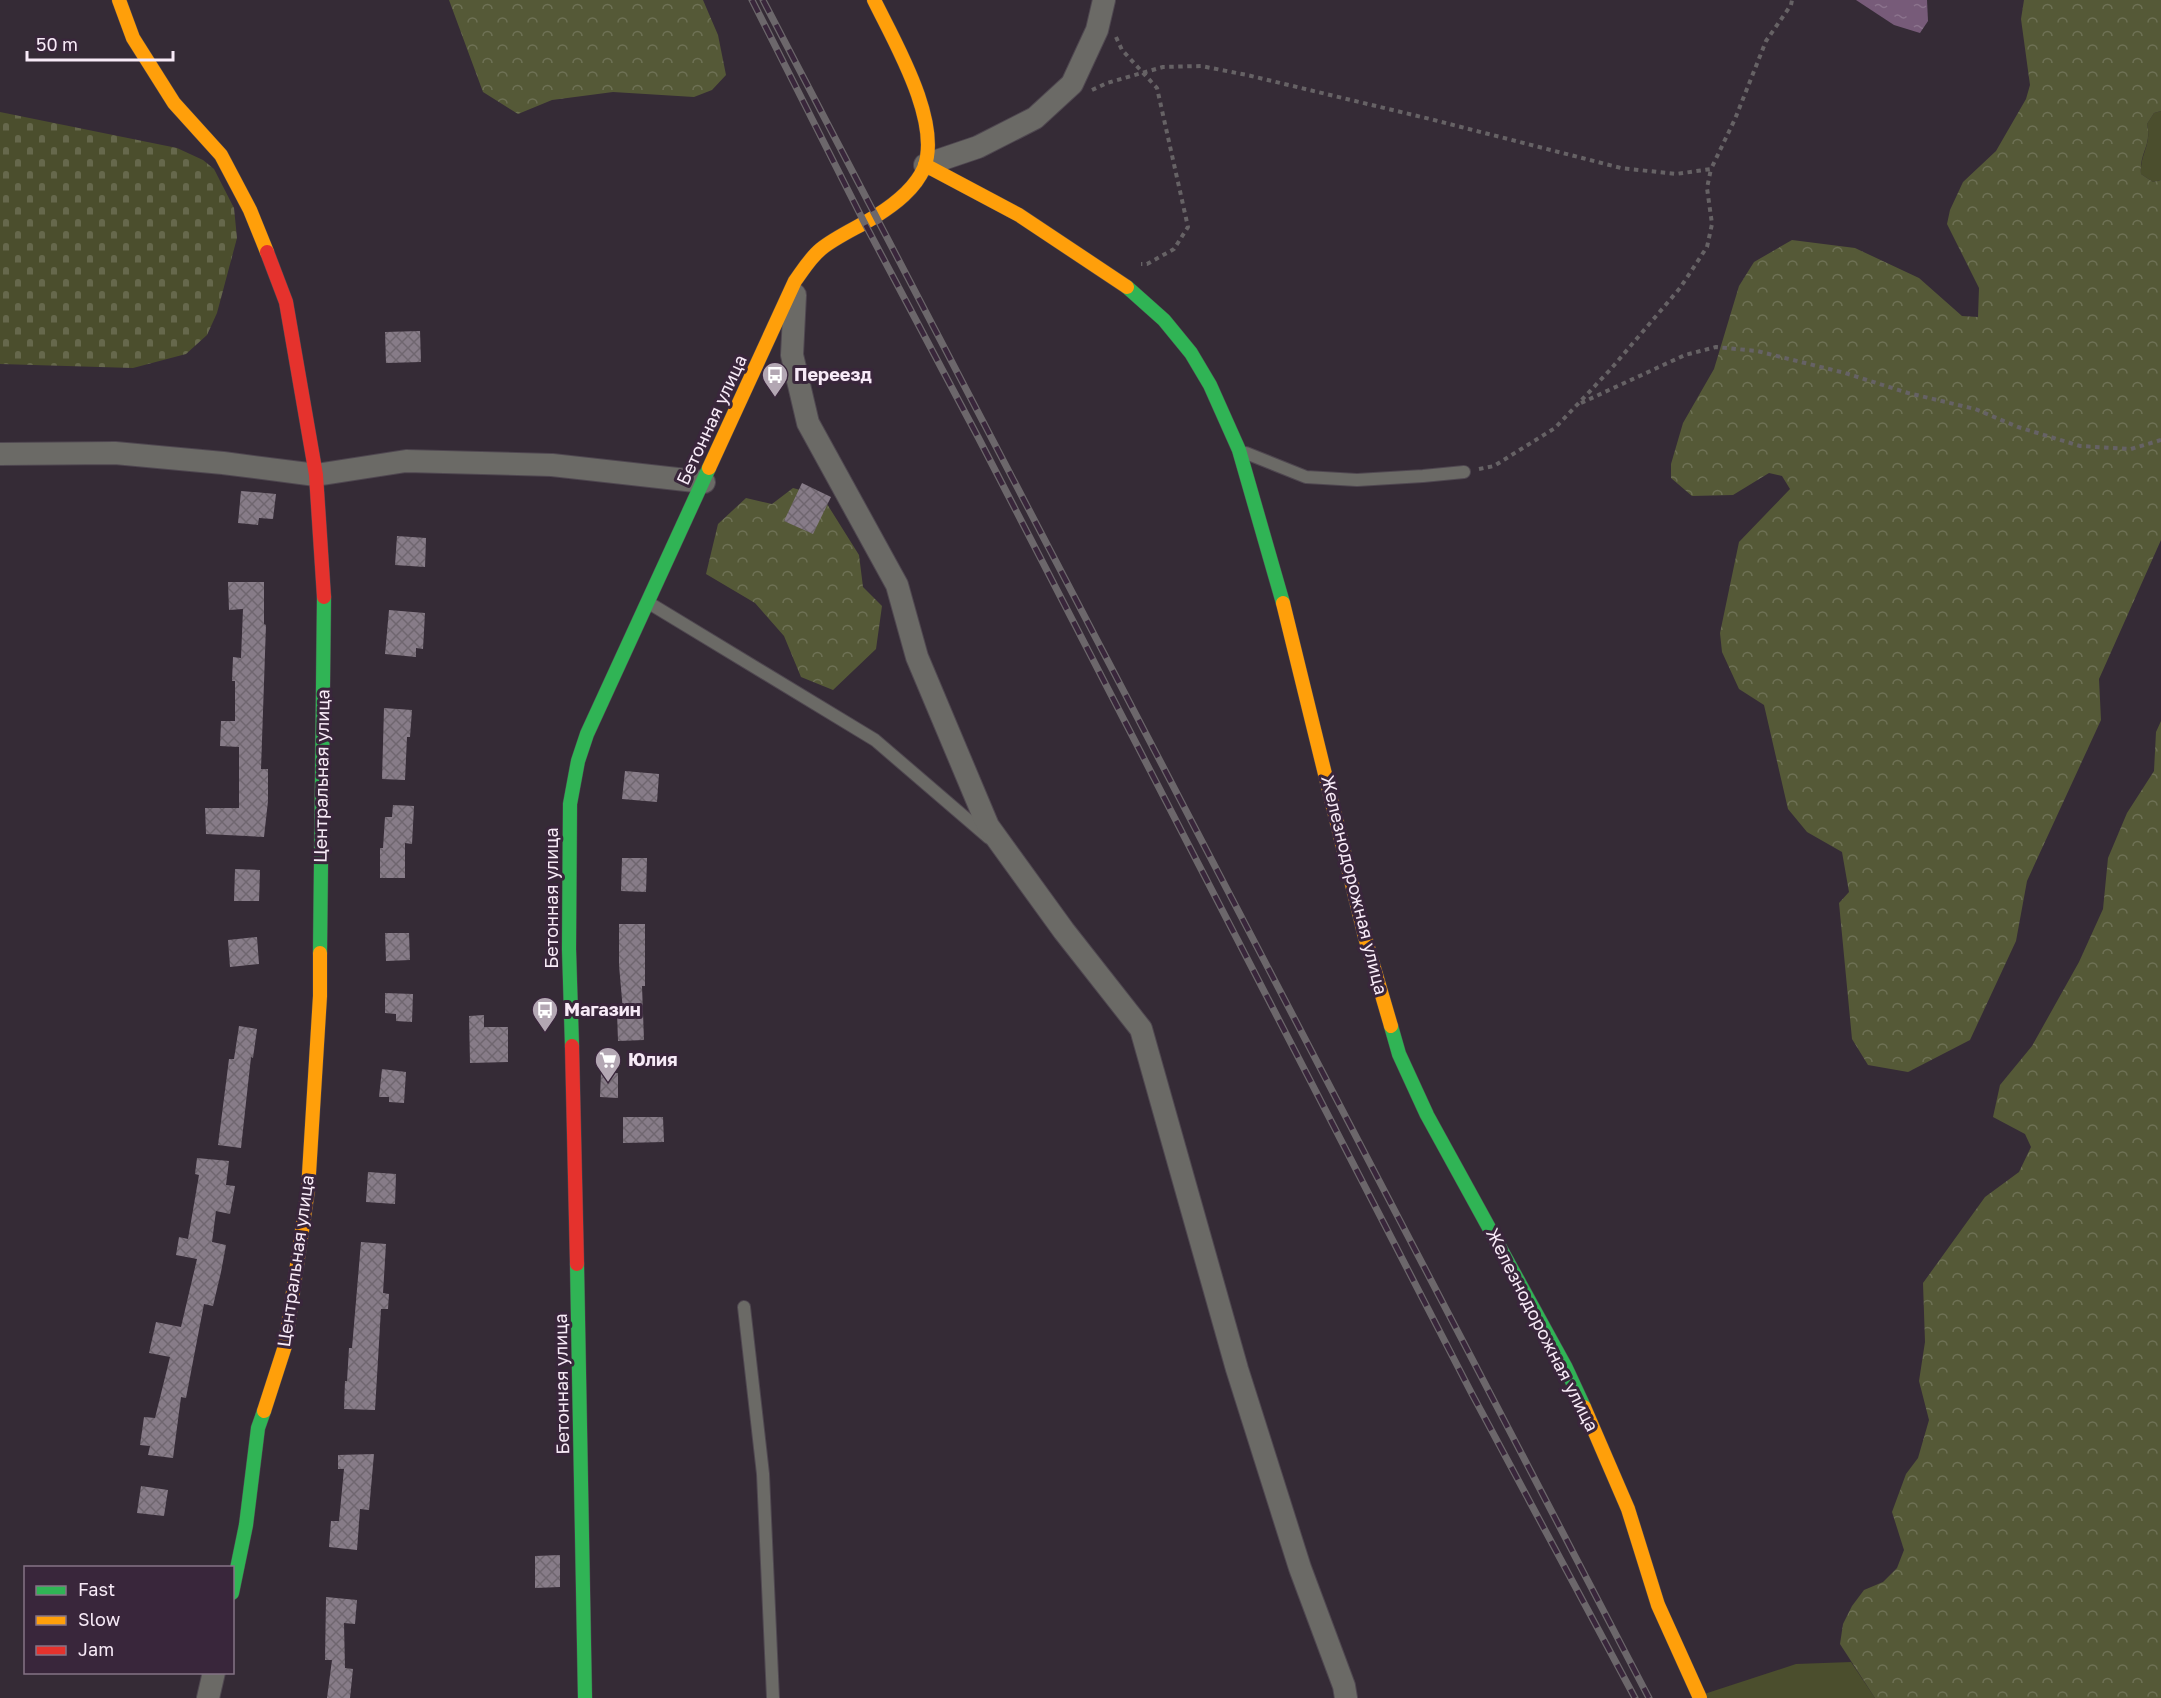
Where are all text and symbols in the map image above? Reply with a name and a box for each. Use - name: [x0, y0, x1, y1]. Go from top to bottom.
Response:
- scale bar: [27, 24, 172, 62]
- text: 50 m: [36, 33, 78, 55]
- street label: Бетонная улица: [671, 351, 751, 488]
- bus stop icon: Переезд: [760, 360, 790, 398]
- place label: Переезд: [794, 363, 872, 385]
- street label: Центральная улица: [308, 689, 334, 863]
- street label: Железнодорожная улица: [1317, 773, 1393, 997]
- street label: Бетонная улица: [540, 827, 562, 969]
- bus stop icon: Магазин: [530, 995, 560, 1033]
- place label: Магазин: [564, 998, 641, 1020]
- supermarket icon: Юлия: [593, 1045, 623, 1083]
- place label: Юлия: [628, 1048, 678, 1070]
- street label: Центральная улица: [272, 1173, 318, 1348]
- street label: Железнодорожная улица: [1482, 1224, 1604, 1435]
- street label: Бетонная улица: [549, 1313, 573, 1455]
- legend: [24, 1566, 234, 1674]
- text: Fast: [78, 1578, 115, 1600]
- text: Slow: [78, 1608, 121, 1630]
- text: Jam: [78, 1638, 114, 1660]

